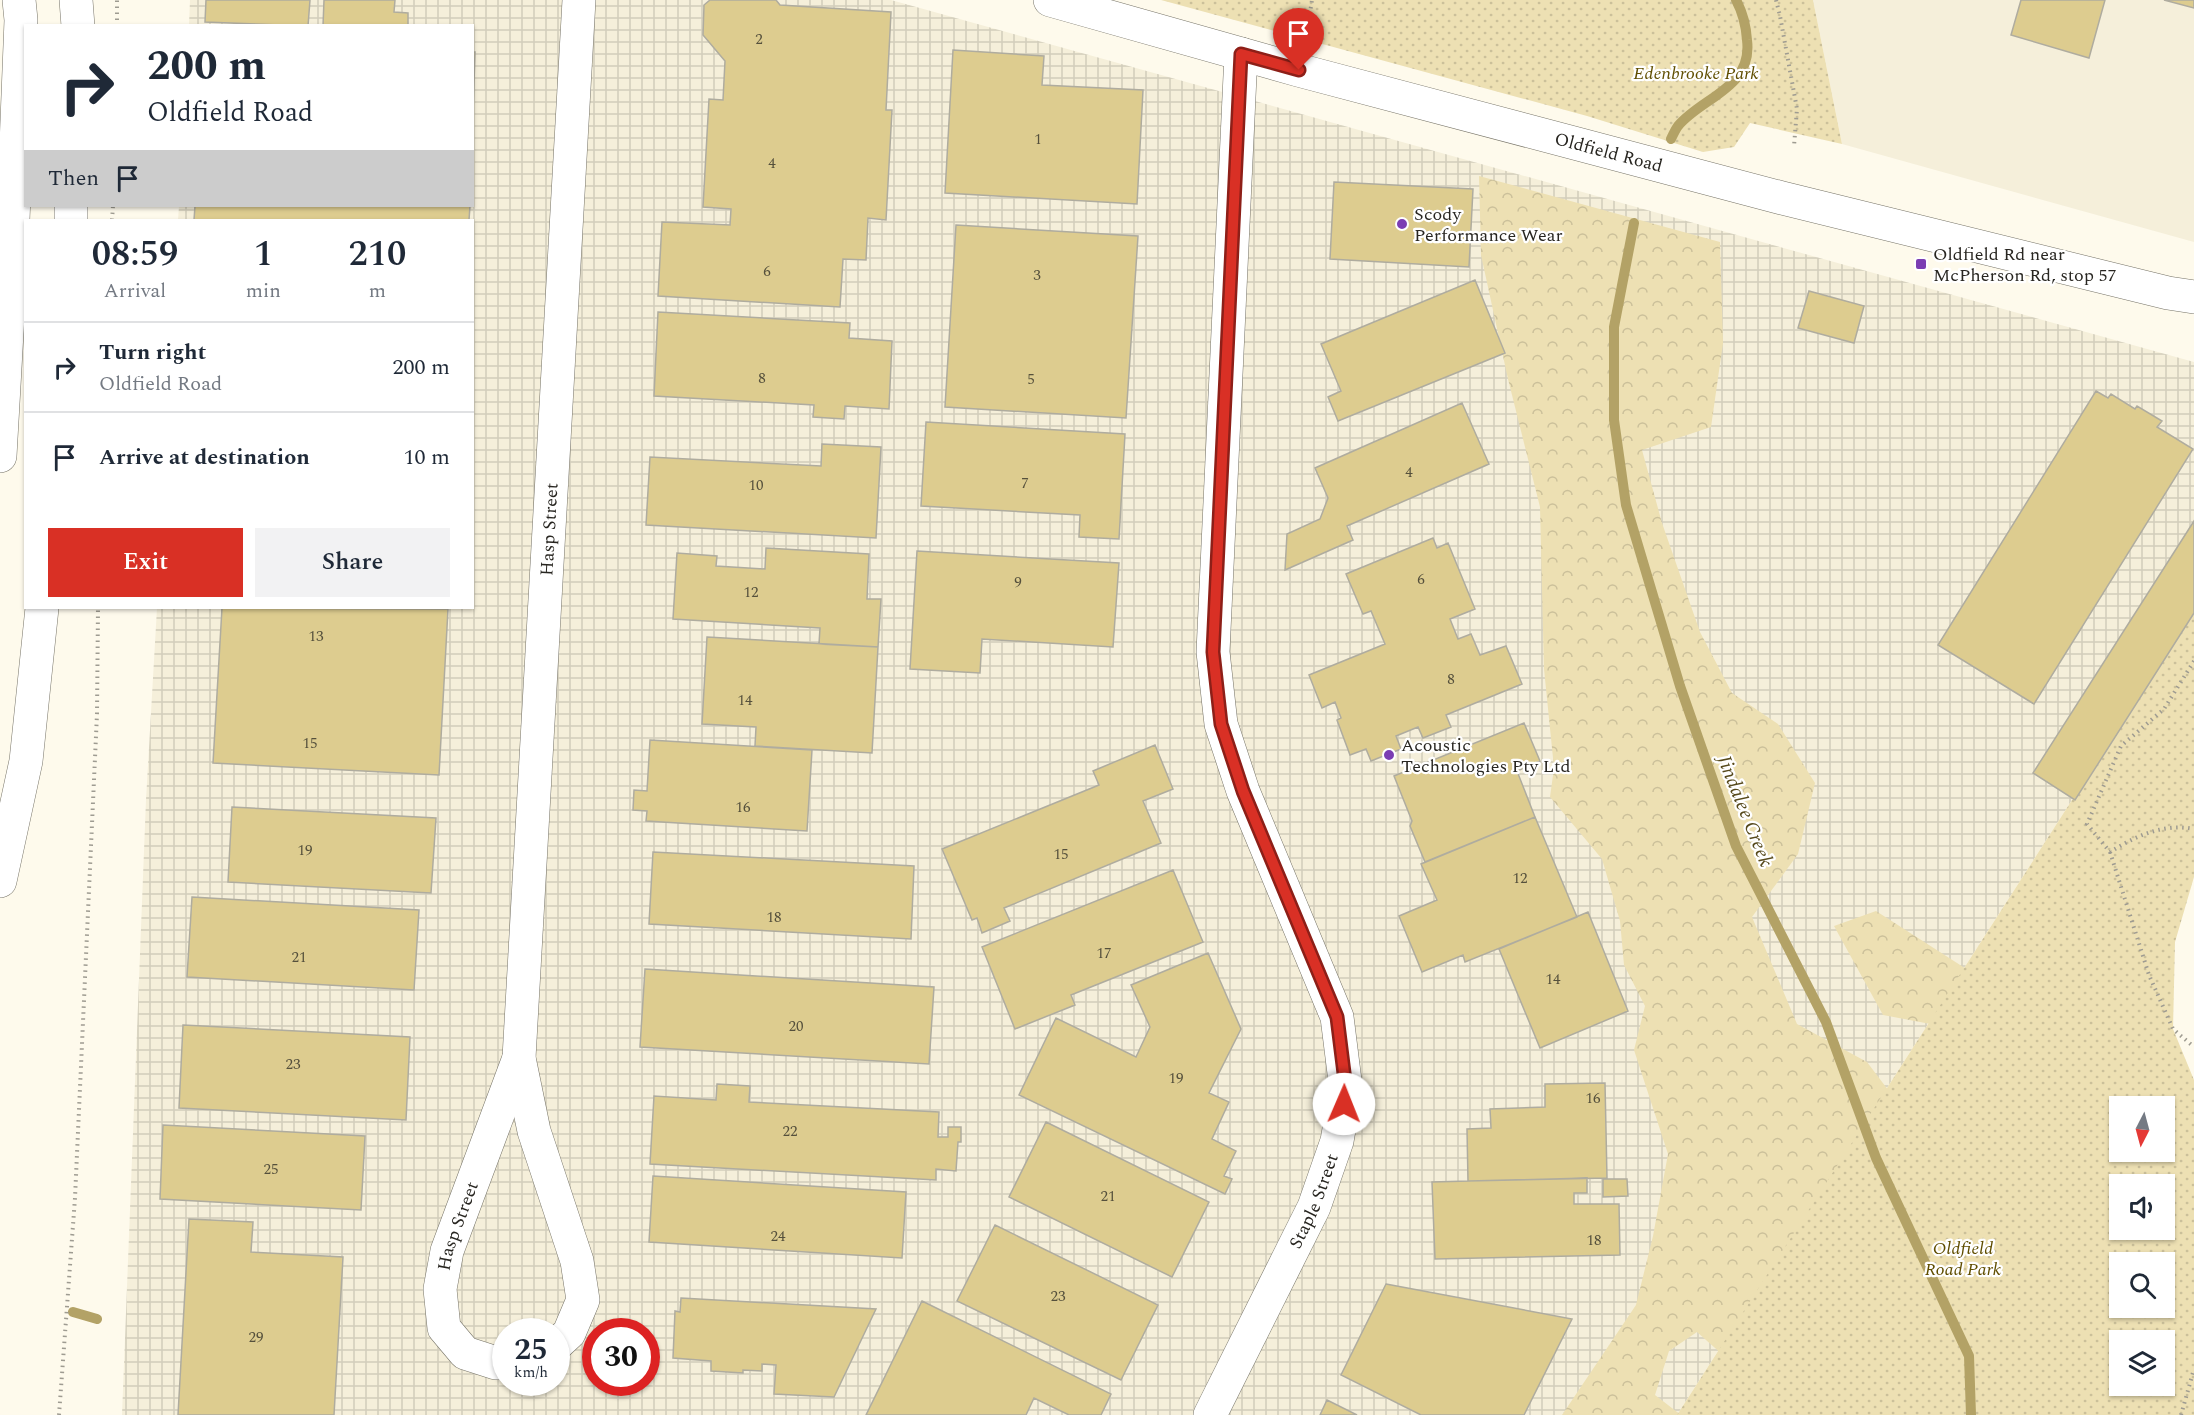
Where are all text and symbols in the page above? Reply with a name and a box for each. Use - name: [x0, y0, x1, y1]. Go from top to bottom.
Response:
- pin: [1273, 8, 1324, 70]
- icon: arrive: [1282, 17, 1315, 50]
- house number: 2: [755, 28, 763, 51]
- text: 200 m: [147, 35, 266, 98]
- icon: right: [48, 48, 126, 126]
- park label: Edenbrooke Park: [1633, 60, 1759, 87]
- text: Oldfield Road: [147, 92, 313, 134]
- street label: Oldfield Road: [1552, 125, 1666, 179]
- house number: 1: [1034, 128, 1042, 151]
- house number: 4: [768, 152, 776, 175]
- text: Then: [48, 162, 99, 195]
- icon: arrive: [111, 162, 144, 195]
- place label: Scody Performance Wear: [1414, 201, 1563, 249]
- marker: Scody Performance Wear: [1395, 217, 1409, 231]
- text: 08:59: [92, 227, 178, 282]
- text: 1: [254, 227, 273, 282]
- text: 210: [348, 227, 406, 282]
- place label: Oldfield Rd near McPherson Rd, stop 57: [1933, 241, 2117, 289]
- marker: Oldfield Rd near McPherson Rd, stop 57: [1914, 257, 1928, 271]
- house number: 6: [763, 260, 771, 283]
- house number: 3: [1033, 264, 1041, 287]
- text: Arrival: [104, 276, 166, 306]
- text: min: [246, 276, 281, 306]
- text: m: [369, 276, 386, 306]
- text: Turn right: [99, 336, 206, 369]
- icon: right: [48, 351, 81, 384]
- text: 200 m: [393, 351, 450, 384]
- house number: 8: [758, 367, 766, 390]
- house number: 5: [1027, 368, 1035, 391]
- text: Oldfield Road: [99, 369, 222, 399]
- icon: arrive: [48, 441, 81, 474]
- text: Arrive at destination: [99, 441, 310, 474]
- text: 10 m: [404, 441, 450, 474]
- house number: 4: [1405, 461, 1413, 484]
- house number: 7: [1021, 472, 1029, 495]
- house number: 10: [748, 474, 764, 497]
- street label: Hasp Street: [533, 482, 565, 577]
- button: Exit: [48, 528, 243, 597]
- button: Share: [255, 528, 450, 597]
- house number: 6: [1417, 568, 1425, 591]
- house number: 9: [1014, 571, 1022, 594]
- house number: 12: [743, 581, 759, 604]
- house number: 13: [308, 625, 324, 648]
- house number: 8: [1447, 668, 1455, 691]
- house number: 14: [737, 689, 753, 712]
- house number: 15: [302, 732, 318, 755]
- place label: Acoustic Technologies Pty Ltd: [1401, 732, 1571, 780]
- marker: Acoustic Technologies Pty Ltd: [1382, 748, 1396, 762]
- water label: Jindalee Creek: [1708, 749, 1781, 872]
- house number: 16: [735, 796, 751, 819]
- house number: 19: [297, 839, 313, 862]
- house number: 15: [1053, 843, 1069, 866]
- house number: 12: [1512, 867, 1528, 890]
- house number: 18: [766, 906, 782, 929]
- house number: 17: [1096, 942, 1112, 965]
- house number: 21: [291, 946, 307, 969]
- house number: 14: [1545, 968, 1561, 991]
- house number: 20: [788, 1015, 804, 1038]
- house number: 23: [285, 1053, 301, 1076]
- house number: 19: [1168, 1067, 1184, 1090]
- position arrow: [1312, 1072, 1376, 1136]
- house number: 16: [1585, 1087, 1601, 1110]
- north arrow: [2109, 1096, 2175, 1162]
- map controls: [2109, 1096, 2175, 1396]
- house number: 22: [782, 1120, 798, 1143]
- street label: Staple Street: [1282, 1150, 1345, 1253]
- house number: 25: [263, 1158, 279, 1181]
- button: sound: [2109, 1174, 2175, 1240]
- street label: Hasp Street: [430, 1177, 485, 1273]
- house number: 21: [1100, 1185, 1116, 1208]
- house number: 24: [770, 1225, 786, 1248]
- house number: 18: [1586, 1229, 1602, 1252]
- park label: Oldfield Road Park: [1925, 1235, 2002, 1283]
- button: search: [2109, 1252, 2175, 1318]
- house number: 23: [1050, 1285, 1066, 1308]
- speed limit sign: 30: [582, 1318, 660, 1396]
- house number: 29: [248, 1326, 264, 1349]
- text: 25: [514, 1327, 548, 1373]
- button: layers: [2109, 1330, 2175, 1396]
- text: km/h: [514, 1361, 548, 1384]

